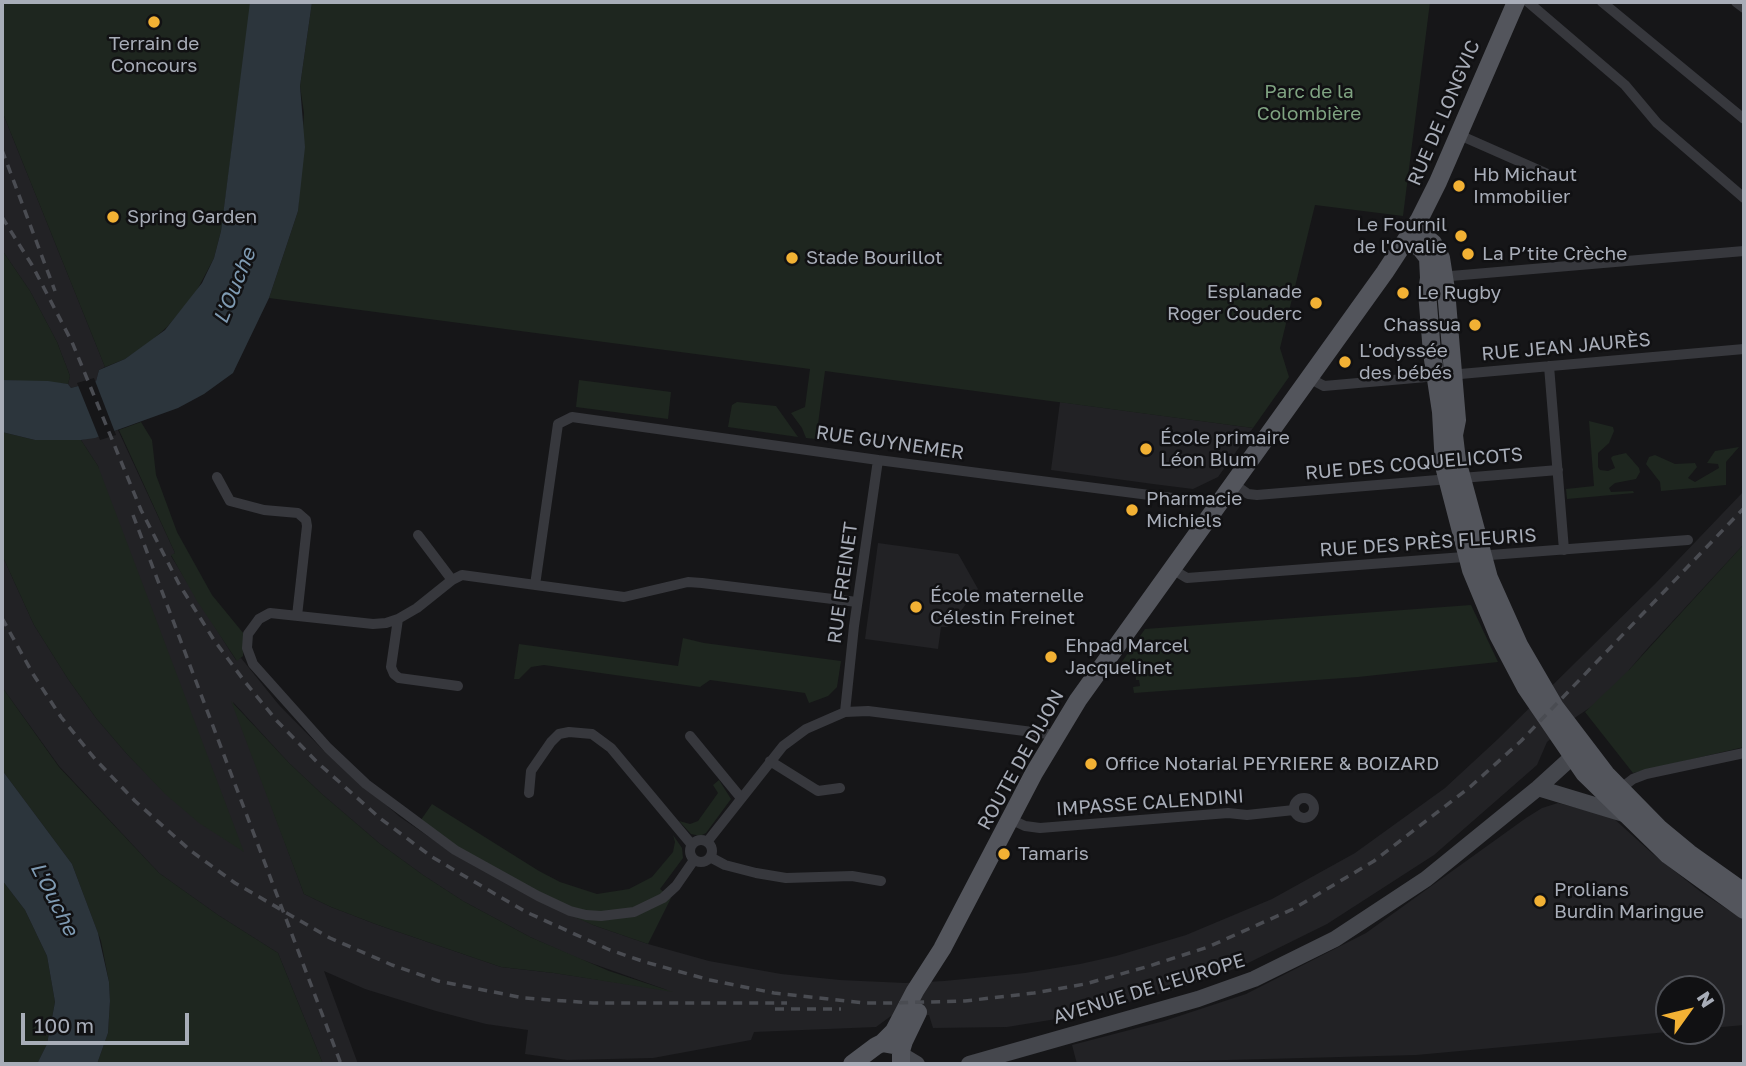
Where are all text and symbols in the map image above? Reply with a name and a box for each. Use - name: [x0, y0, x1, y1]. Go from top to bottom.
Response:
- marker: Terrain de Concours: [146, 14, 162, 30]
- place label: Terrain de Concours: [109, 33, 199, 77]
- street label: RUE DE LONGVIC: [1403, 37, 1485, 189]
- park label: Parc de la Colombière: [1257, 81, 1361, 125]
- place label: Hb Michaut Immobilier: [1473, 164, 1577, 208]
- marker: Hb Michaut Immobilier: [1451, 178, 1467, 194]
- place label: Spring Garden: [127, 206, 257, 228]
- marker: Spring Garden: [105, 209, 121, 225]
- place label: Le Fournil de l'Ovalie: [1353, 214, 1447, 258]
- marker: Le Fournil de l'Ovalie: [1453, 228, 1469, 244]
- place label: La P’tite Crèche: [1482, 243, 1627, 265]
- water label: L'Ouche: [208, 245, 262, 327]
- marker: La P’tite Crèche: [1460, 246, 1476, 262]
- place label: Stade Bourillot: [806, 247, 943, 269]
- marker: Stade Bourillot: [784, 250, 800, 266]
- place label: Esplanade Roger Couderc: [1167, 281, 1302, 325]
- place label: Le Rugby: [1417, 282, 1501, 304]
- marker: Le Rugby: [1395, 285, 1411, 301]
- marker: Esplanade Roger Couderc: [1308, 295, 1324, 311]
- place label: Chassua: [1383, 314, 1461, 336]
- marker: Chassua: [1467, 317, 1483, 333]
- street label: RUE JEAN JAURÈS: [1480, 328, 1652, 366]
- place label: L'odyssée des bébés: [1359, 340, 1452, 384]
- marker: L'odyssée des bébés: [1337, 354, 1353, 370]
- street label: RUE GUYNEMER: [815, 421, 965, 465]
- place label: École primaire Léon Blum: [1160, 427, 1290, 471]
- marker: École primaire Léon Blum: [1138, 441, 1154, 457]
- street label: RUE DES COQUELICOTS: [1304, 443, 1524, 485]
- place label: Pharmacie Michiels: [1146, 488, 1242, 532]
- marker: Pharmacie Michiels: [1124, 502, 1140, 518]
- street label: RUE FREINET: [823, 521, 863, 645]
- street label: RUE DES PRÈS FLEURIS: [1319, 524, 1537, 562]
- place label: École maternelle Célestin Freinet: [930, 585, 1084, 629]
- marker: École maternelle Célestin Freinet: [908, 599, 924, 615]
- place label: Ehpad Marcel Jacquelinet: [1065, 635, 1189, 679]
- marker: Ehpad Marcel Jacquelinet: [1043, 649, 1059, 665]
- street label: ROUTE DE DIJON: [973, 686, 1069, 834]
- place label: Office Notarial PEYRIERE & BOIZARD: [1105, 753, 1439, 775]
- marker: Office Notarial PEYRIERE & BOIZARD: [1083, 756, 1099, 772]
- street label: IMPASSE CALENDINI: [1055, 785, 1245, 821]
- place label: Tamaris: [1018, 843, 1089, 865]
- marker: Tamaris: [996, 846, 1012, 862]
- water label: L'Ouche: [25, 858, 83, 940]
- place label: Prolians Burdin Maringue: [1554, 879, 1704, 923]
- marker: Prolians Burdin Maringue: [1532, 893, 1548, 909]
- street label: AVENUE DE L'EUROPE: [1050, 949, 1248, 1029]
- north arrow: [1655, 975, 1725, 1045]
- text: N: [1693, 987, 1720, 1012]
- scale bar: [24, 1000, 192, 1044]
- text: 100 m: [34, 1012, 94, 1038]

